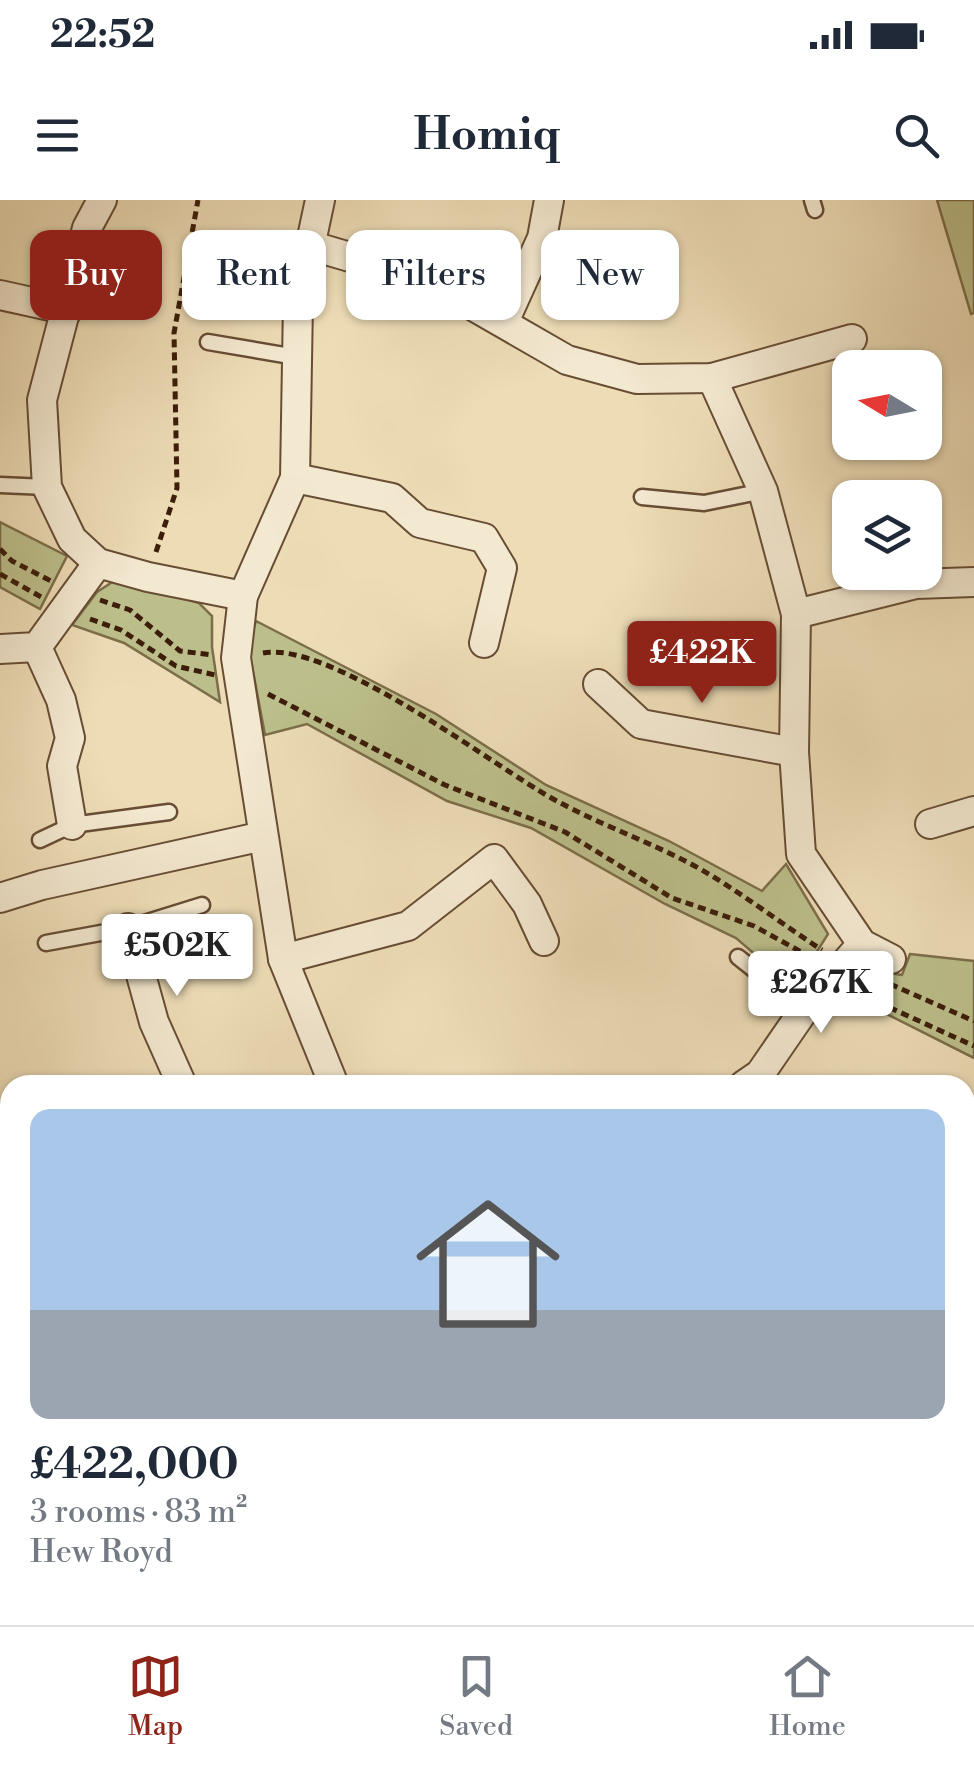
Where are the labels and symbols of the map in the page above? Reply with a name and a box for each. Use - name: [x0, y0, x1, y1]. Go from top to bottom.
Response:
- north arrow: [832, 350, 942, 460]
- pin: £422K: [632, 621, 772, 706]
- pin: £502K: [107, 914, 247, 999]
- pin: £267K: [751, 951, 891, 1036]

